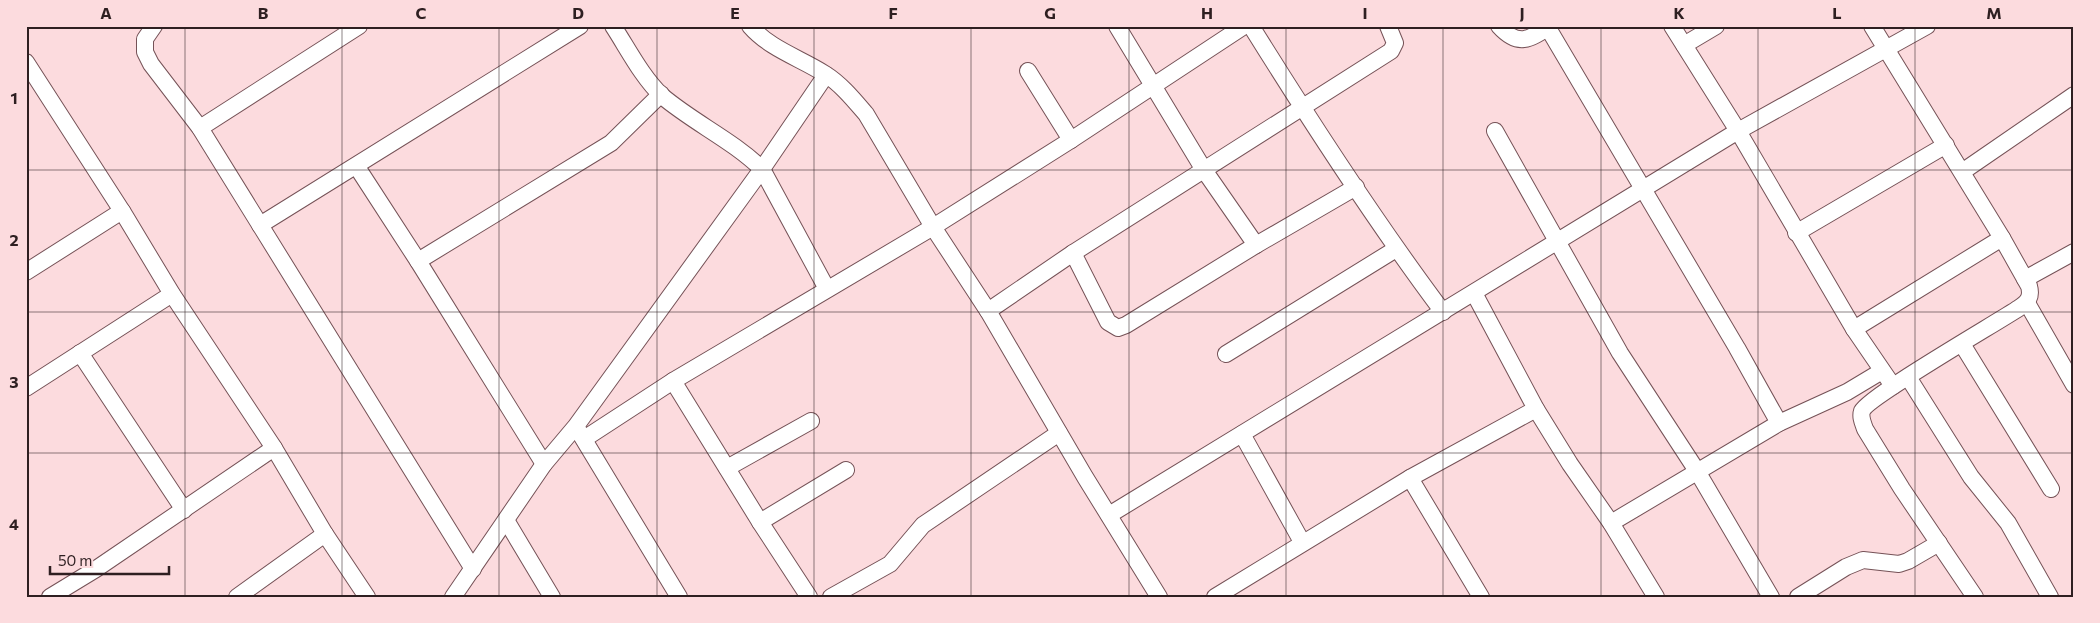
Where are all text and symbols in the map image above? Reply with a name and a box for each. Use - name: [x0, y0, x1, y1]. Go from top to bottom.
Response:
- text: A: [100, 3, 112, 22]
- text: B: [258, 3, 269, 22]
- text: C: [416, 3, 427, 22]
- text: D: [572, 3, 584, 22]
- text: E: [730, 3, 740, 22]
- text: F: [888, 3, 898, 22]
- text: G: [1044, 3, 1056, 22]
- text: H: [1201, 3, 1213, 22]
- text: I: [1362, 3, 1368, 22]
- text: J: [1519, 3, 1525, 22]
- text: K: [1673, 3, 1685, 22]
- text: L: [1832, 3, 1842, 22]
- text: M: [1986, 3, 2002, 22]
- text: 1: [10, 88, 18, 107]
- text: 2: [9, 230, 19, 249]
- text: 3: [9, 372, 19, 391]
- text: 4: [9, 514, 19, 533]
- scale bar: [50, 543, 169, 575]
- text: 50 m: [58, 551, 92, 569]

